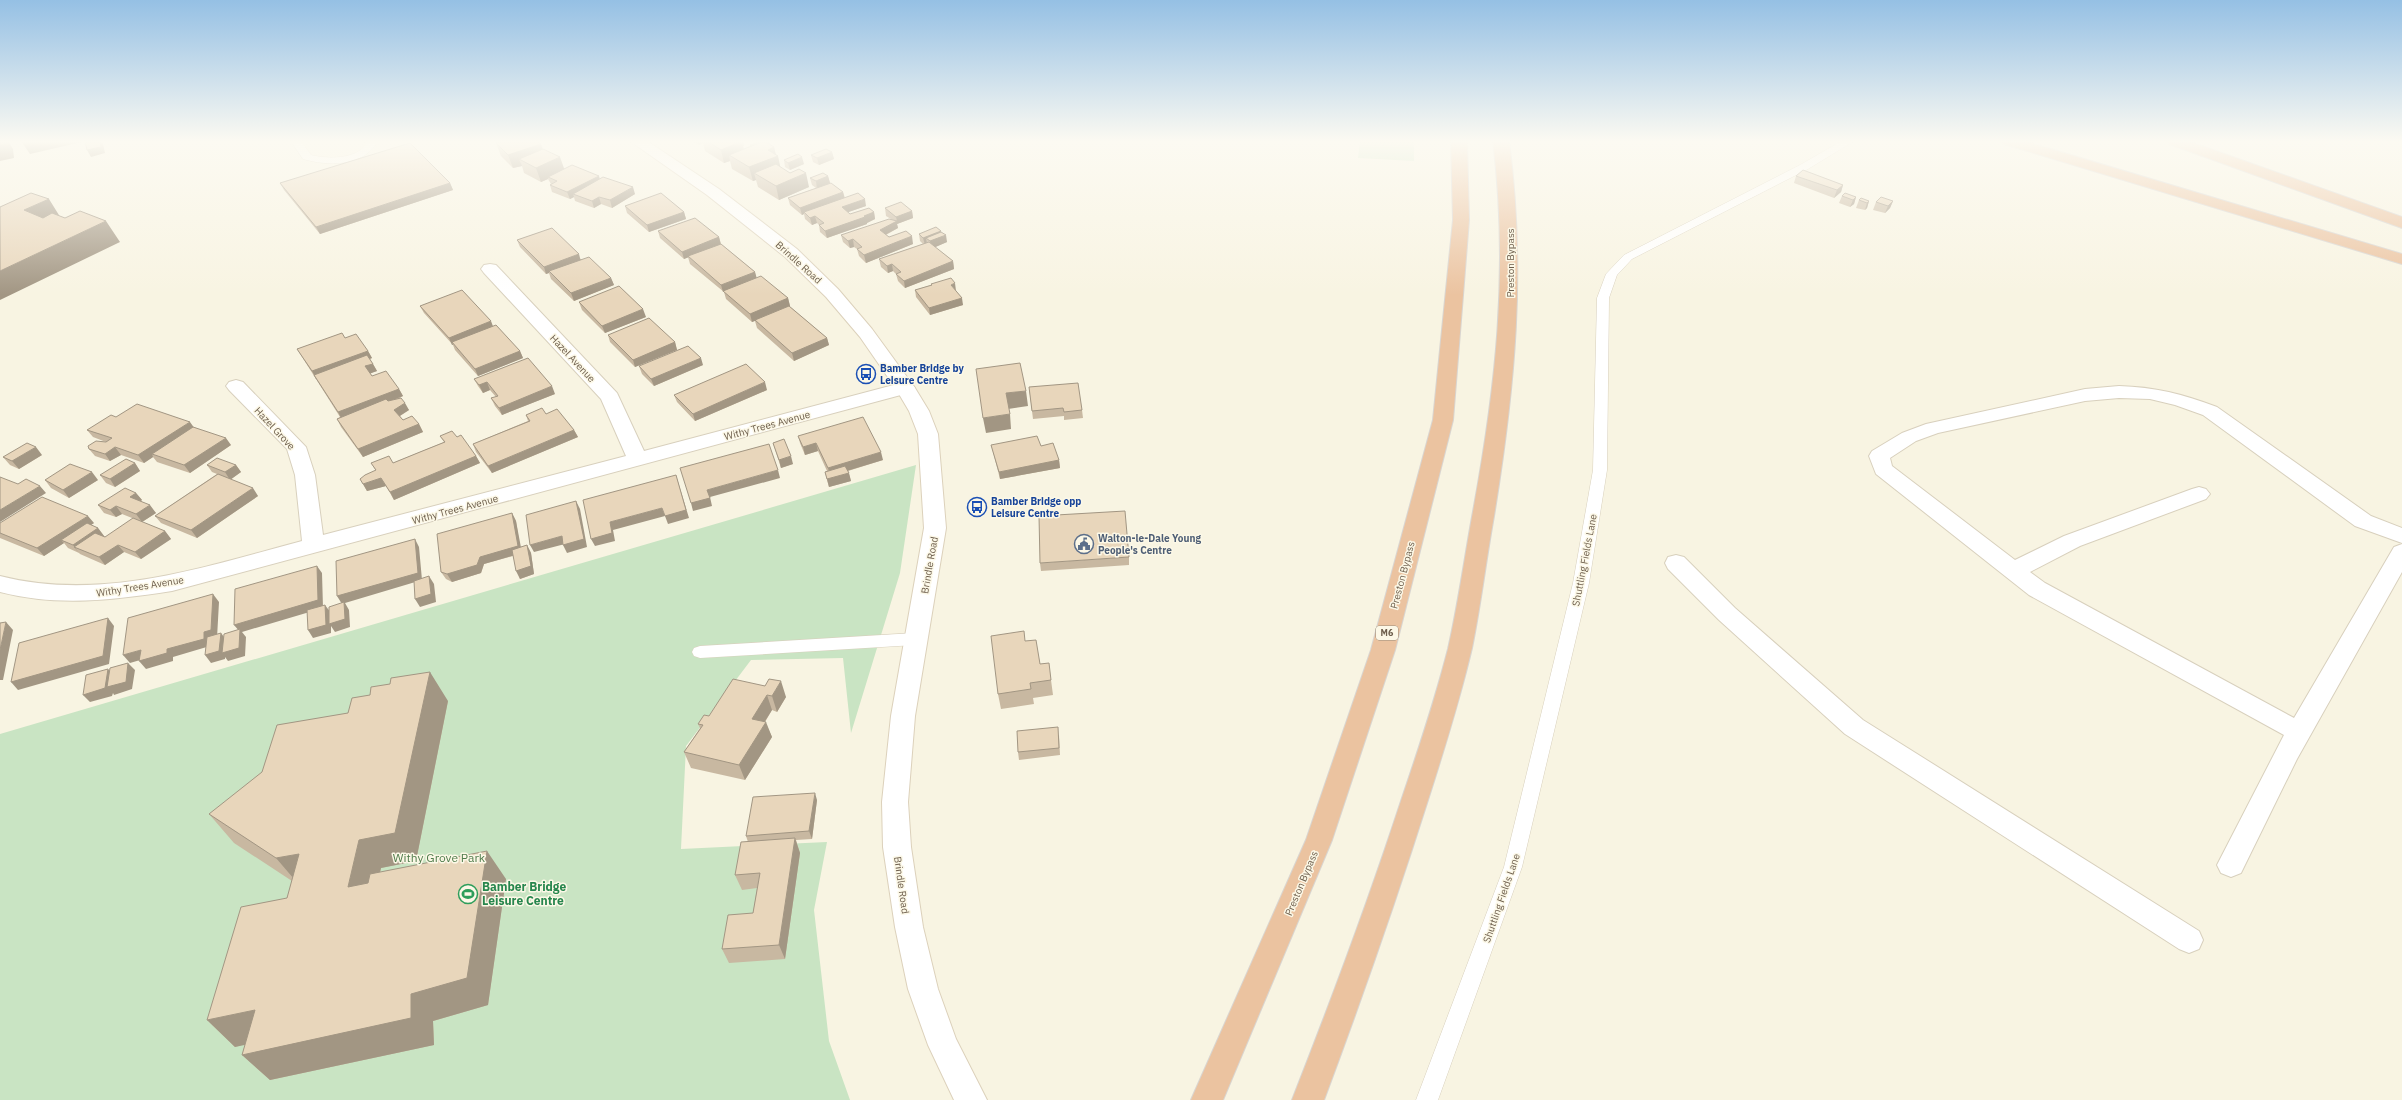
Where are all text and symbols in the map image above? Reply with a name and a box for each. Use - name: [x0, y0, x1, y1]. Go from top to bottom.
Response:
- street label: Preston Bypass: [1504, 228, 1517, 298]
- street label: Brindle Road: [773, 238, 824, 287]
- street label: Hazel Avenue: [547, 332, 599, 385]
- place label: Bamber Bridge by Leisure Centre: [880, 362, 964, 387]
- bus stop icon: Bamber Bridge by Leisure Centre: [855, 363, 877, 385]
- street label: Hazel Grove: [251, 404, 298, 453]
- street label: Withy Trees Avenue: [723, 408, 812, 443]
- street label: Withy Trees Avenue: [411, 492, 500, 527]
- place label: Bamber Bridge opp Leisure Centre: [991, 495, 1081, 520]
- bus stop icon: Bamber Bridge opp Leisure Centre: [966, 496, 988, 518]
- street label: Shuttling Fields Lane: [1569, 512, 1600, 607]
- place label: Walton-le-Dale Young People's Centre: [1098, 532, 1201, 557]
- public building icon: Walton-le-Dale Young People's Centre: [1073, 533, 1095, 555]
- street label: Brindle Road: [918, 536, 941, 595]
- street label: Preston Bypass: [1387, 540, 1418, 610]
- street label: Withy Trees Avenue: [95, 573, 185, 600]
- road number: M6: [1376, 626, 1398, 640]
- street label: Preston Bypass: [1282, 849, 1321, 918]
- park label: Withy Grove Park: [393, 850, 486, 865]
- street label: Shuttling Fields Lane: [1480, 851, 1523, 944]
- street label: Brindle Road: [891, 856, 912, 915]
- place label: Bamber Bridge Leisure Centre: [482, 879, 566, 908]
- sports icon: Bamber Bridge Leisure Centre: [457, 883, 479, 905]

